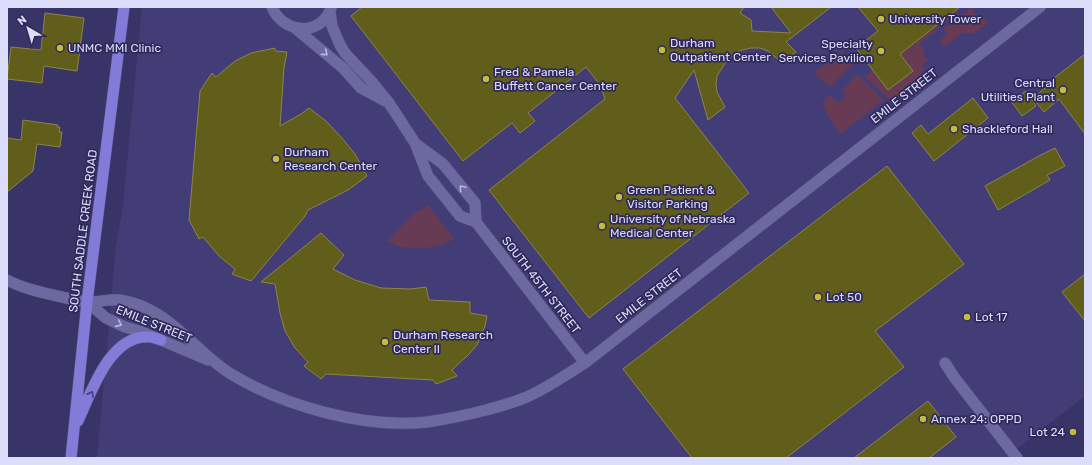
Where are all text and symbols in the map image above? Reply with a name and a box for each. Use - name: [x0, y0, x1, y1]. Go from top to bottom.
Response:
- north arrow: [8, 8, 48, 48]
- place label: University Tower: [889, 12, 982, 26]
- text: N: [15, 13, 29, 28]
- marker: University Tower: [876, 14, 886, 24]
- place label: Durham Outpatient Center: [670, 36, 771, 64]
- place label: Specialty Services Pavilion: [779, 37, 873, 65]
- place label: UNMC MMI Clinic: [68, 41, 161, 55]
- marker: UNMC MMI Clinic: [55, 43, 65, 53]
- marker: Durham Outpatient Center: [657, 45, 667, 55]
- marker: Specialty Services Pavilion: [876, 46, 886, 56]
- one-way arrow: [320, 48, 327, 55]
- place label: Fred & Pamela Buffett Cancer Center: [494, 65, 617, 93]
- street label: EMILE STREET: [868, 66, 940, 126]
- marker: Fred & Pamela Buffett Cancer Center: [481, 74, 491, 84]
- place label: Central Utilities Plant: [981, 76, 1055, 104]
- marker: Central Utilities Plant: [1058, 85, 1068, 95]
- place label: Shackleford Hall: [962, 122, 1053, 136]
- marker: Shackleford Hall: [949, 124, 959, 134]
- place label: Durham Research Center: [284, 145, 378, 173]
- street label: SOUTH SADDLE CREEK ROAD: [66, 149, 100, 313]
- marker: Durham Research Center: [271, 154, 281, 164]
- place label: Green Patient & Visitor Parking: [627, 183, 716, 211]
- one-way arrow: [460, 186, 467, 193]
- marker: Green Patient & Visitor Parking: [614, 192, 624, 202]
- place label: University of Nebraska Medical Center: [610, 212, 735, 240]
- marker: University of Nebraska Medical Center: [597, 221, 607, 231]
- street label: SOUTH 45TH STREET: [499, 234, 583, 336]
- street label: EMILE STREET: [613, 266, 685, 326]
- place label: Lot 50: [826, 290, 862, 304]
- marker: Lot 50: [813, 292, 823, 302]
- street label: EMILE STREET: [114, 302, 194, 346]
- place label: Lot 17: [975, 310, 1007, 324]
- marker: Lot 17: [962, 312, 972, 322]
- one-way arrow: [115, 319, 123, 327]
- place label: Durham Research Center II: [393, 328, 493, 356]
- marker: Durham Research Center II: [380, 337, 390, 347]
- one-way arrow: [86, 390, 94, 398]
- place label: Annex 24: OPPD: [931, 412, 1022, 426]
- marker: Annex 24: OPPD: [918, 414, 928, 424]
- place label: Lot 24: [1030, 425, 1066, 439]
- marker: Lot 24: [1068, 427, 1078, 437]

